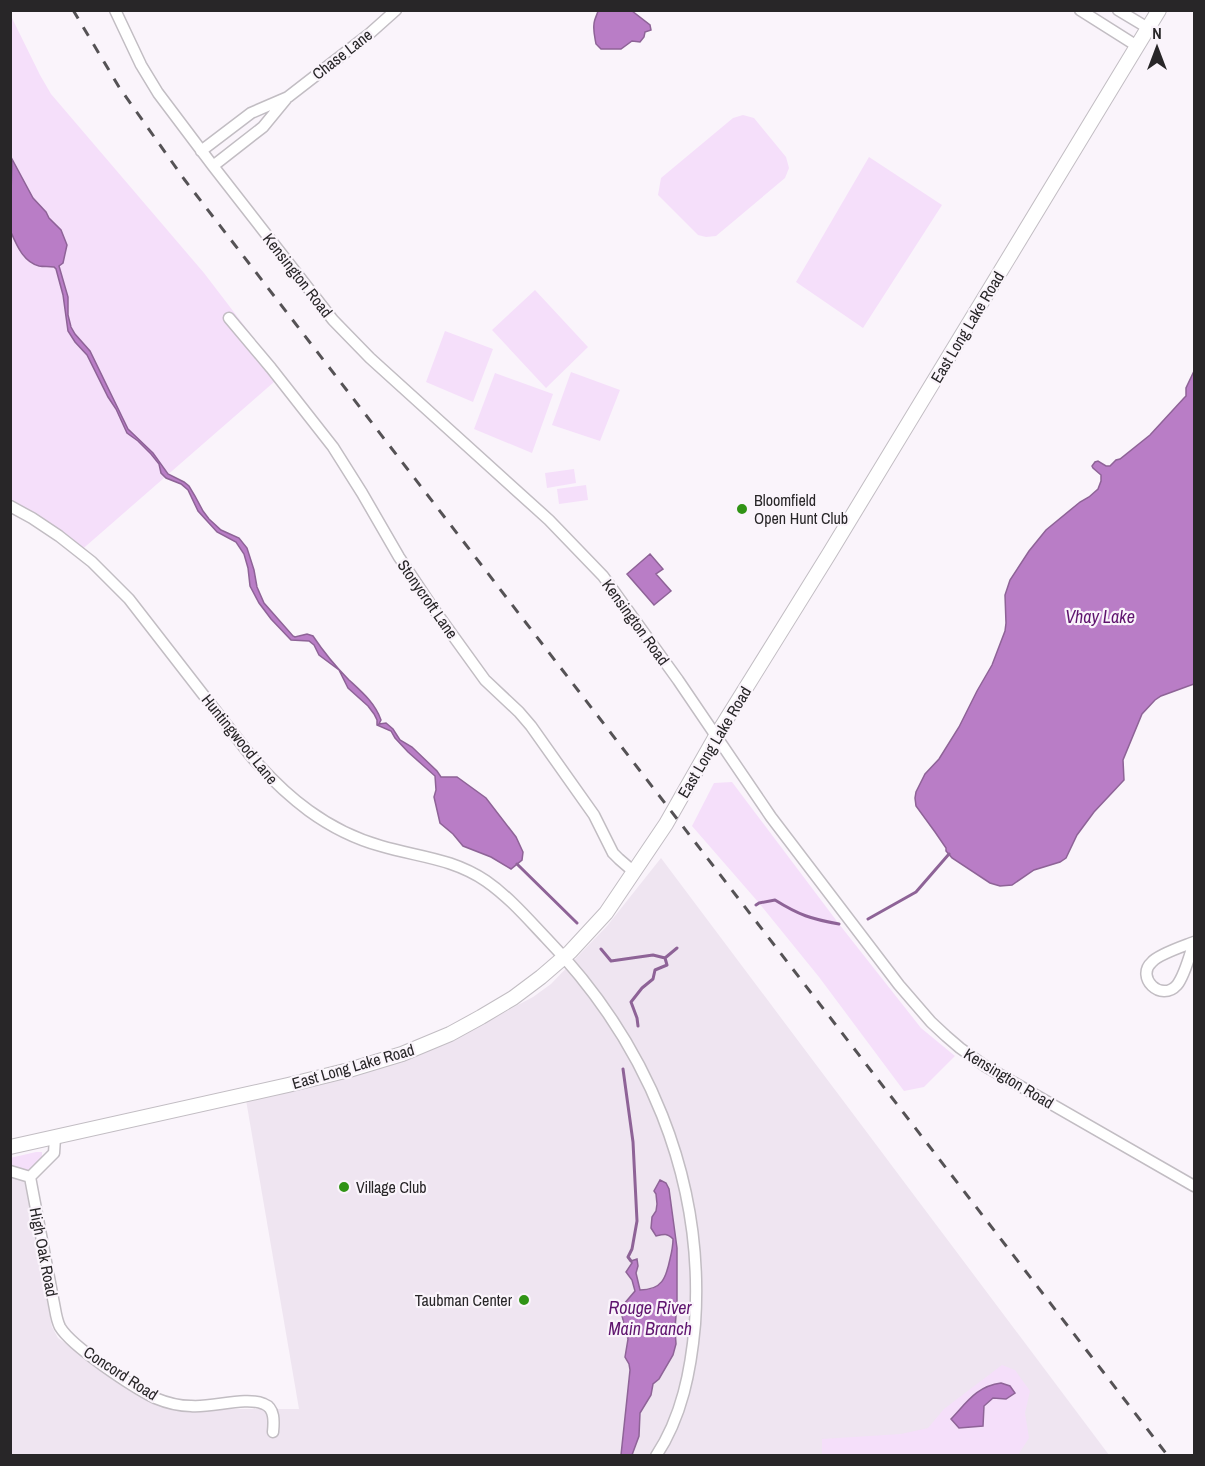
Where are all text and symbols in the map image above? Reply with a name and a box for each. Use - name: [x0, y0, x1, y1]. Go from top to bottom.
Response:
- north arrow: [1127, 18, 1187, 78]
- text: N: [1152, 22, 1162, 44]
- street label: Chase Lane: [307, 24, 377, 84]
- street label: Kensington Road: [258, 228, 338, 322]
- street label: East Long Lake Road: [925, 267, 1009, 387]
- place label: Bloomfield Open Hunt Club: [754, 489, 848, 529]
- marker: Bloomfield Open Hunt Club: [735, 502, 749, 516]
- street label: Stonycroft Lane: [393, 555, 463, 643]
- street label: Kensington Road: [597, 575, 675, 669]
- water label: Vhay Lake: [1065, 604, 1135, 629]
- street label: East Long Lake Road: [672, 682, 756, 802]
- street label: Huntingwood Lane: [197, 689, 283, 789]
- street label: East Long Lake Road: [289, 1038, 417, 1094]
- street label: Kensington Road: [960, 1042, 1058, 1114]
- place label: Village Club: [356, 1176, 427, 1198]
- marker: Village Club: [337, 1180, 351, 1194]
- street label: High Oak Road: [25, 1206, 63, 1298]
- place label: Taubman Center: [415, 1289, 513, 1311]
- marker: Taubman Center: [517, 1293, 531, 1307]
- water label: Rouge River Main Branch: [608, 1295, 693, 1341]
- street label: Concord Road: [80, 1341, 162, 1405]

